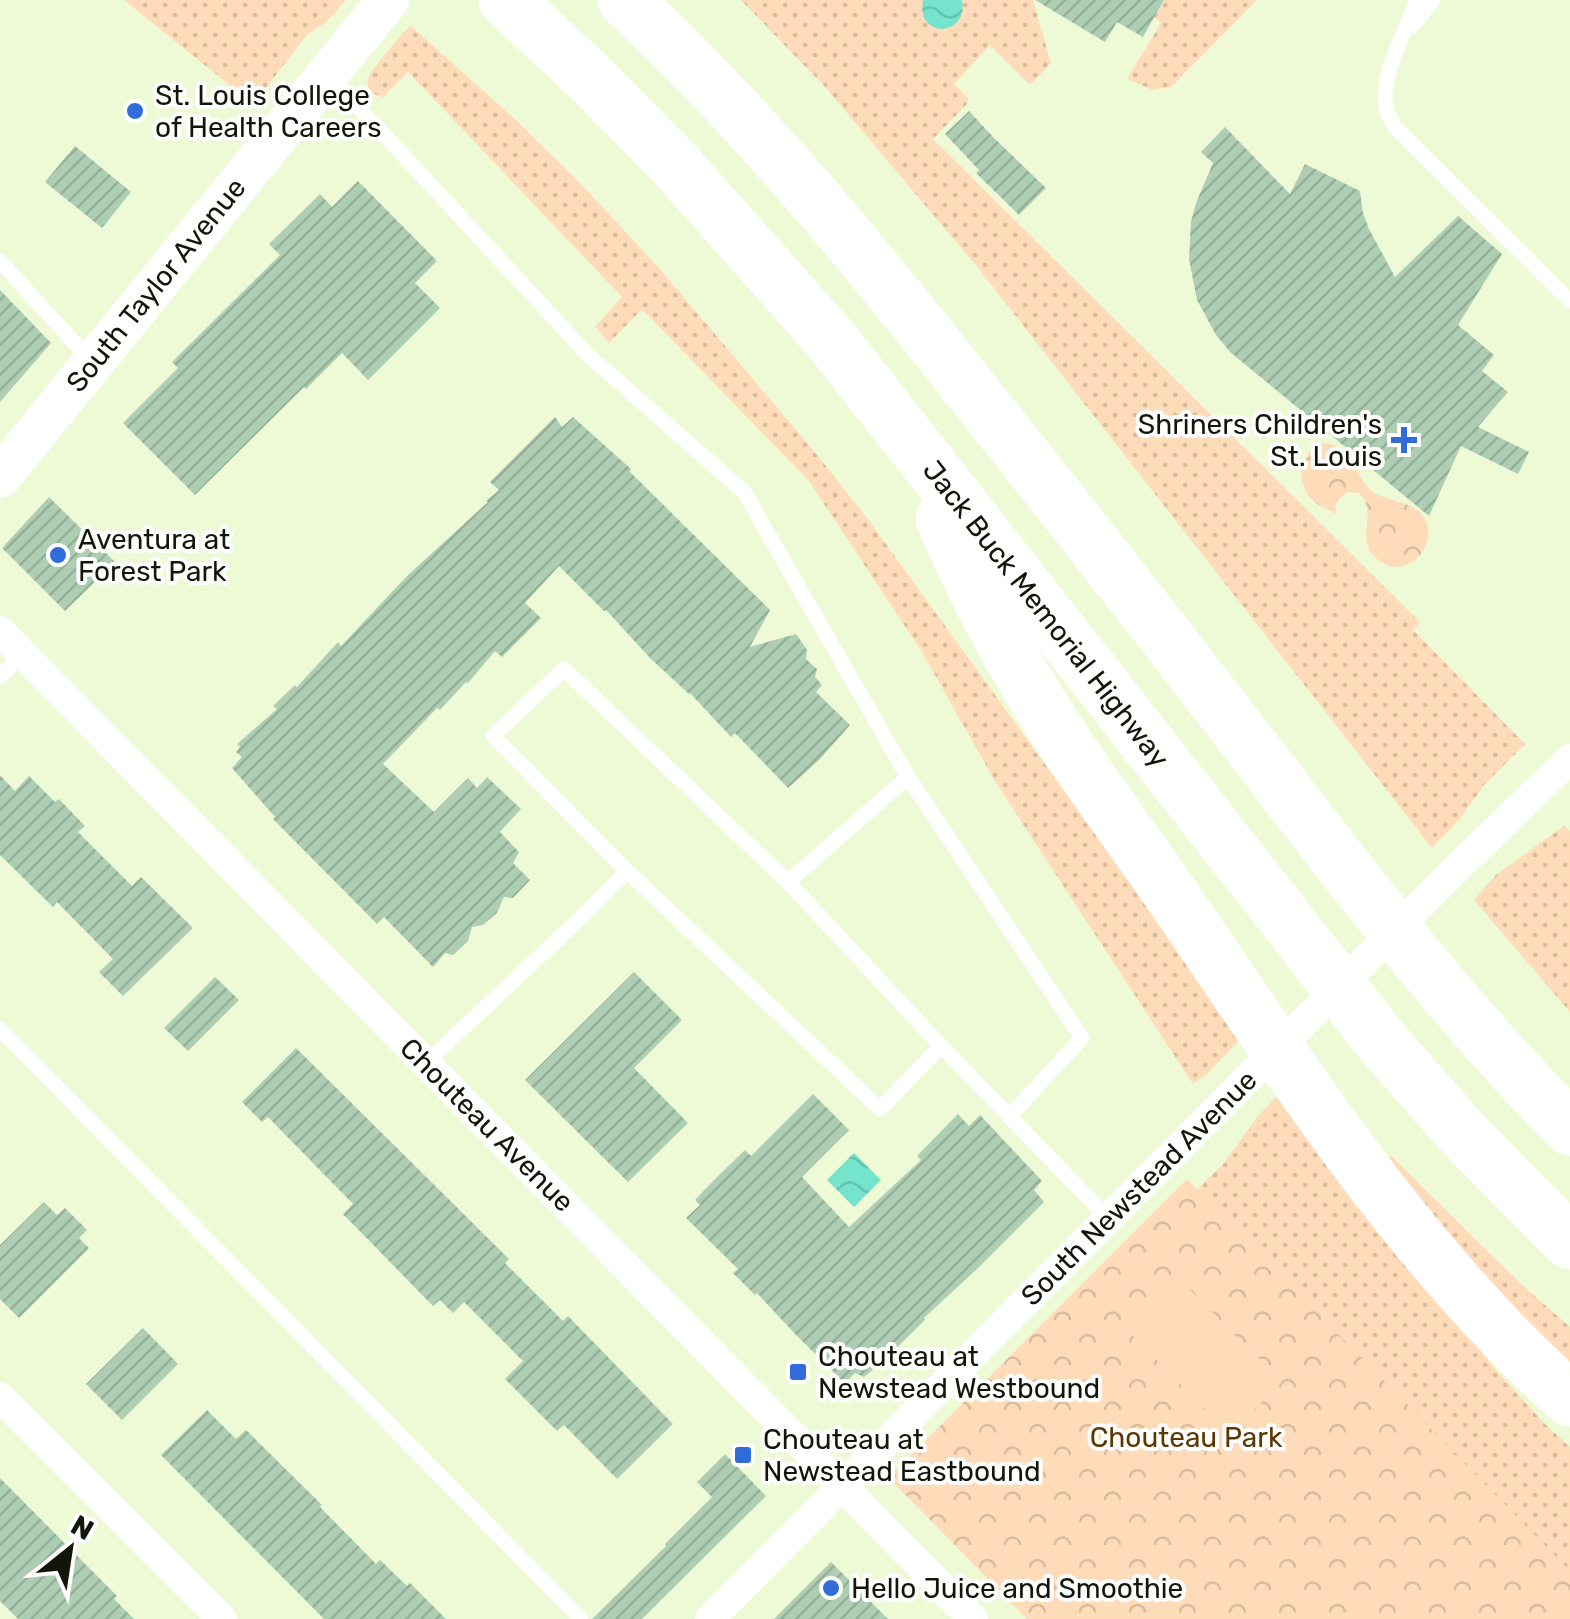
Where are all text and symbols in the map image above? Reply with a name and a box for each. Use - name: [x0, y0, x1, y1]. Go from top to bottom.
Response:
- place label: St. Louis College of Health Careers: [155, 79, 381, 144]
- marker: St. Louis College of Health Careers: [124, 100, 146, 122]
- street label: South Taylor Avenue: [60, 171, 252, 399]
- place label: Shriners Children's St. Louis: [1138, 408, 1382, 473]
- marker: Shriners Children's St. Louis: [1391, 427, 1417, 453]
- street label: Jack Buck Memorial Highway: [916, 454, 1176, 774]
- place label: Aventura at Forest Park: [78, 523, 230, 588]
- marker: Aventura at Forest Park: [47, 544, 69, 566]
- street label: Chouteau Avenue: [393, 1031, 581, 1219]
- street label: South Newstead Avenue: [1014, 1063, 1264, 1313]
- place label: Chouteau at Newstead Westbound: [818, 1340, 1100, 1405]
- marker: Chouteau at Newstead Westbound: [787, 1361, 809, 1383]
- park label: Chouteau Park: [1090, 1421, 1283, 1454]
- place label: Chouteau at Newstead Eastbound: [763, 1423, 1041, 1488]
- marker: Chouteau at Newstead Eastbound: [732, 1444, 754, 1466]
- north arrow: [20, 1499, 120, 1599]
- text: N: [65, 1508, 99, 1547]
- place label: Hello Juice and Smoothie: [851, 1572, 1183, 1605]
- marker: Hello Juice and Smoothie: [820, 1577, 842, 1599]

